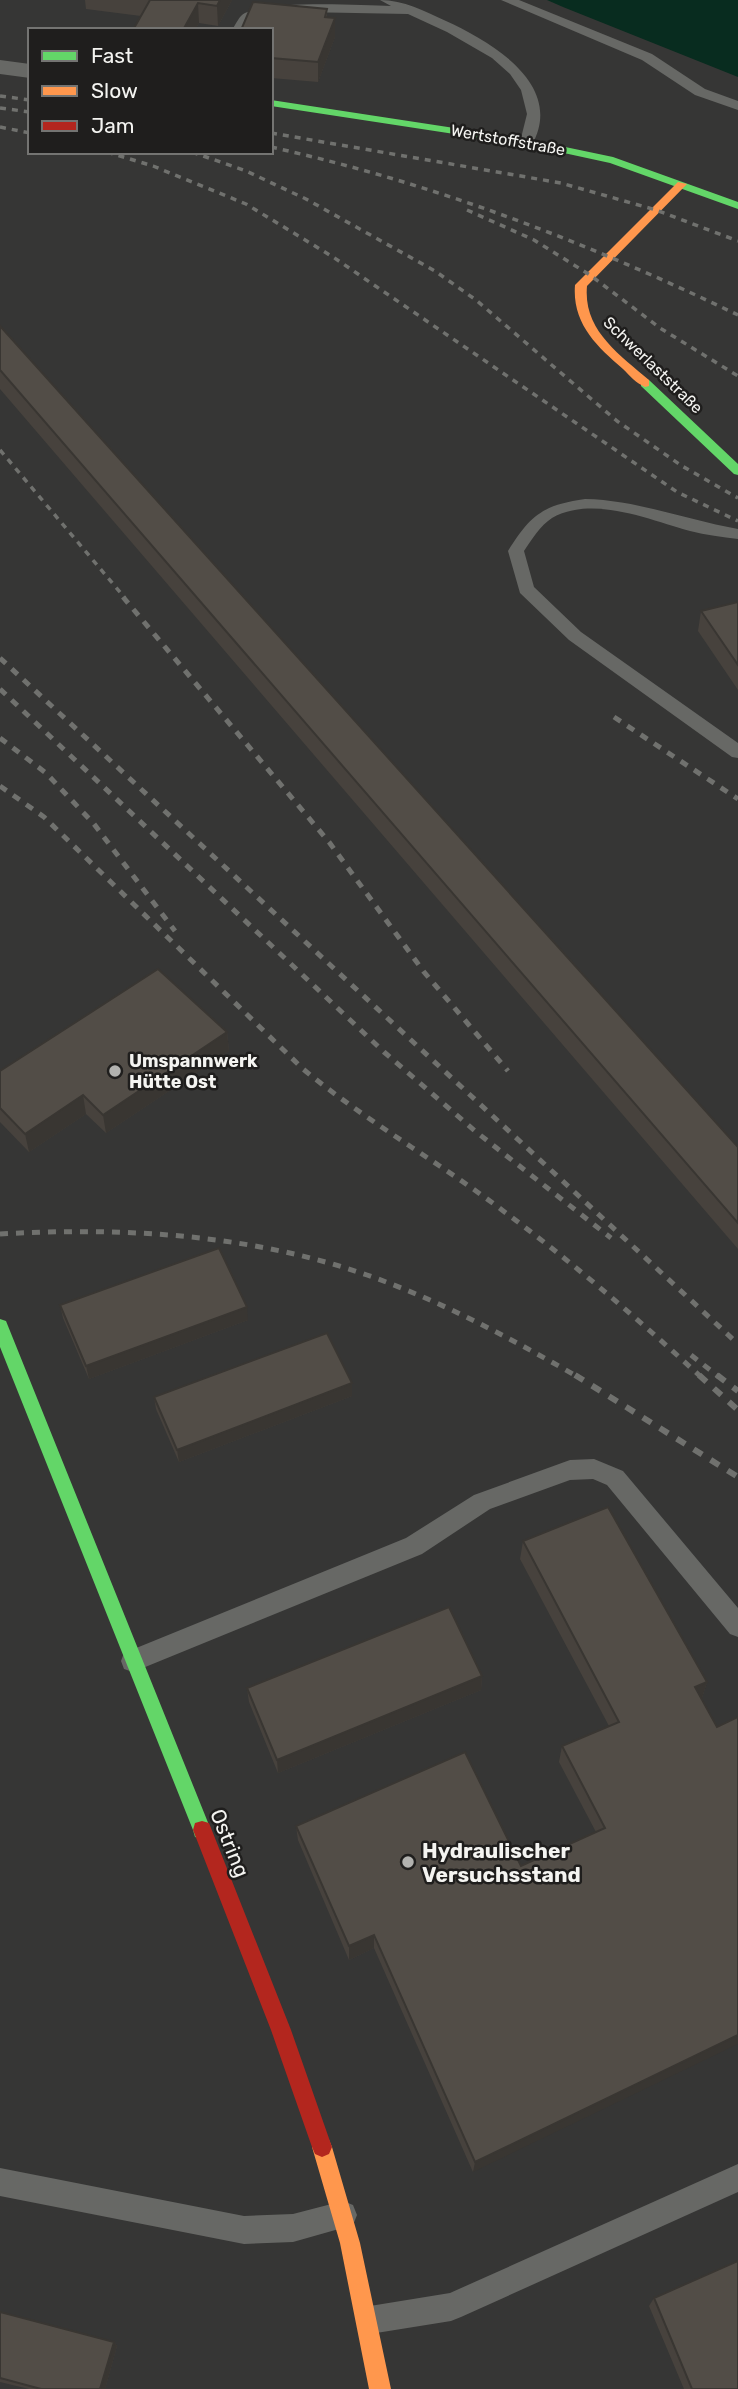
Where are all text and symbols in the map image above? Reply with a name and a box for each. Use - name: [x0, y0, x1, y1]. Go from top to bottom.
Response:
- legend: [28, 28, 273, 154]
- text: Fast: [91, 43, 133, 68]
- text: Slow: [91, 78, 138, 103]
- text: Jam: [91, 113, 135, 138]
- street label: Wertstoffstraße: [449, 121, 567, 159]
- street label: Schwerlaststraße: [599, 313, 707, 417]
- place label: Umspannwerk Hütte Ost: [129, 1050, 258, 1093]
- marker: Umspannwerk Hütte Ost: [107, 1063, 123, 1079]
- street label: Ostring: [205, 1805, 255, 1881]
- place label: Hydraulischer Versuchsstand: [422, 1838, 581, 1887]
- marker: Hydraulischer Versuchsstand: [400, 1854, 416, 1870]

